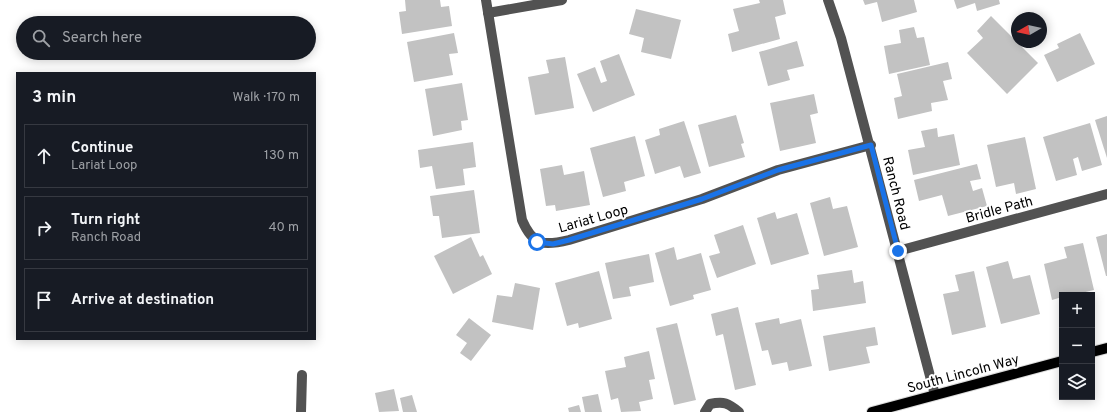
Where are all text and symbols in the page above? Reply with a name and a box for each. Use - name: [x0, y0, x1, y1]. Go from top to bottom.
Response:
- north arrow: [1011, 12, 1047, 48]
- search box: [16, 16, 316, 60]
- icon: search: [30, 27, 52, 49]
- text: Search here: [62, 29, 142, 48]
- text: 3 min: [32, 87, 76, 109]
- text: Walk · 170 m: [233, 90, 300, 106]
- text: Continue: [71, 139, 133, 158]
- icon: ahead: [33, 145, 55, 167]
- text: 130 m: [264, 148, 299, 164]
- street label: Ranch Road: [878, 155, 913, 232]
- text: Lariat Loop: [71, 158, 137, 174]
- street label: Bridle Path: [964, 193, 1035, 228]
- street label: Lariat Loop: [557, 201, 630, 237]
- text: Turn right: [71, 211, 140, 230]
- icon: right: [33, 217, 55, 239]
- text: 40 m: [269, 220, 299, 236]
- text: Ranch Road: [71, 230, 141, 246]
- route start: [528, 233, 546, 251]
- route end: [889, 242, 907, 260]
- icon: arrive: [33, 289, 55, 311]
- text: Arrive at destination: [71, 291, 214, 310]
- map controls: [1059, 292, 1095, 400]
- button: +: [1059, 292, 1095, 328]
- button: −: [1059, 328, 1095, 364]
- street label: South Lincoln Way: [906, 351, 1021, 398]
- button: layers: [1059, 364, 1095, 400]

